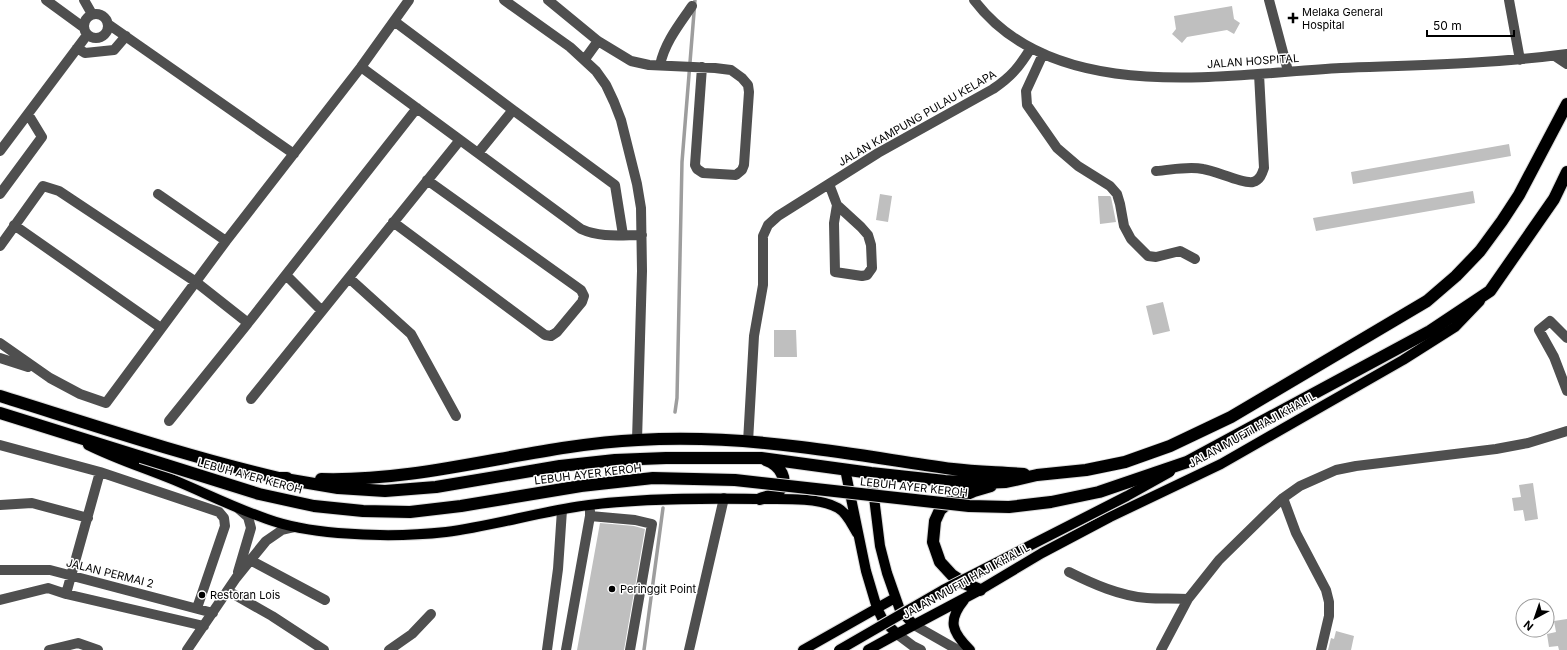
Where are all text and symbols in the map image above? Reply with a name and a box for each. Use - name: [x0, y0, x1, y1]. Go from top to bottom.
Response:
- place label: Melaka General Hospital: [1302, 5, 1383, 32]
- marker: Melaka General Hospital: [1287, 12, 1299, 24]
- scale bar: [1427, 12, 1514, 38]
- text: 50 m: [1433, 18, 1462, 33]
- street label: JALAN HOSPITAL: [1206, 51, 1300, 71]
- street label: JALAN KAMPUNG PULAU KELAPA: [835, 67, 999, 169]
- street label: JALAN MUFTI HAJI KHALIL: [1186, 389, 1318, 471]
- street label: LEBUH AYER KEROH: [196, 455, 304, 497]
- street label: LEBUH AYER KEROH: [533, 460, 643, 488]
- street label: LEBUH AYER KEROH: [859, 474, 969, 500]
- street label: JALAN MUFTI HAJI KHALIL: [900, 540, 1032, 622]
- street label: JALAN PERMAI 2: [65, 555, 155, 591]
- place label: Peringgit Point: [620, 582, 696, 596]
- marker: Peringgit Point: [607, 584, 617, 594]
- place label: Restoran Lois: [210, 588, 281, 602]
- marker: Restoran Lois: [197, 590, 207, 600]
- north arrow: [1515, 598, 1555, 638]
- text: N: [1521, 618, 1536, 634]

